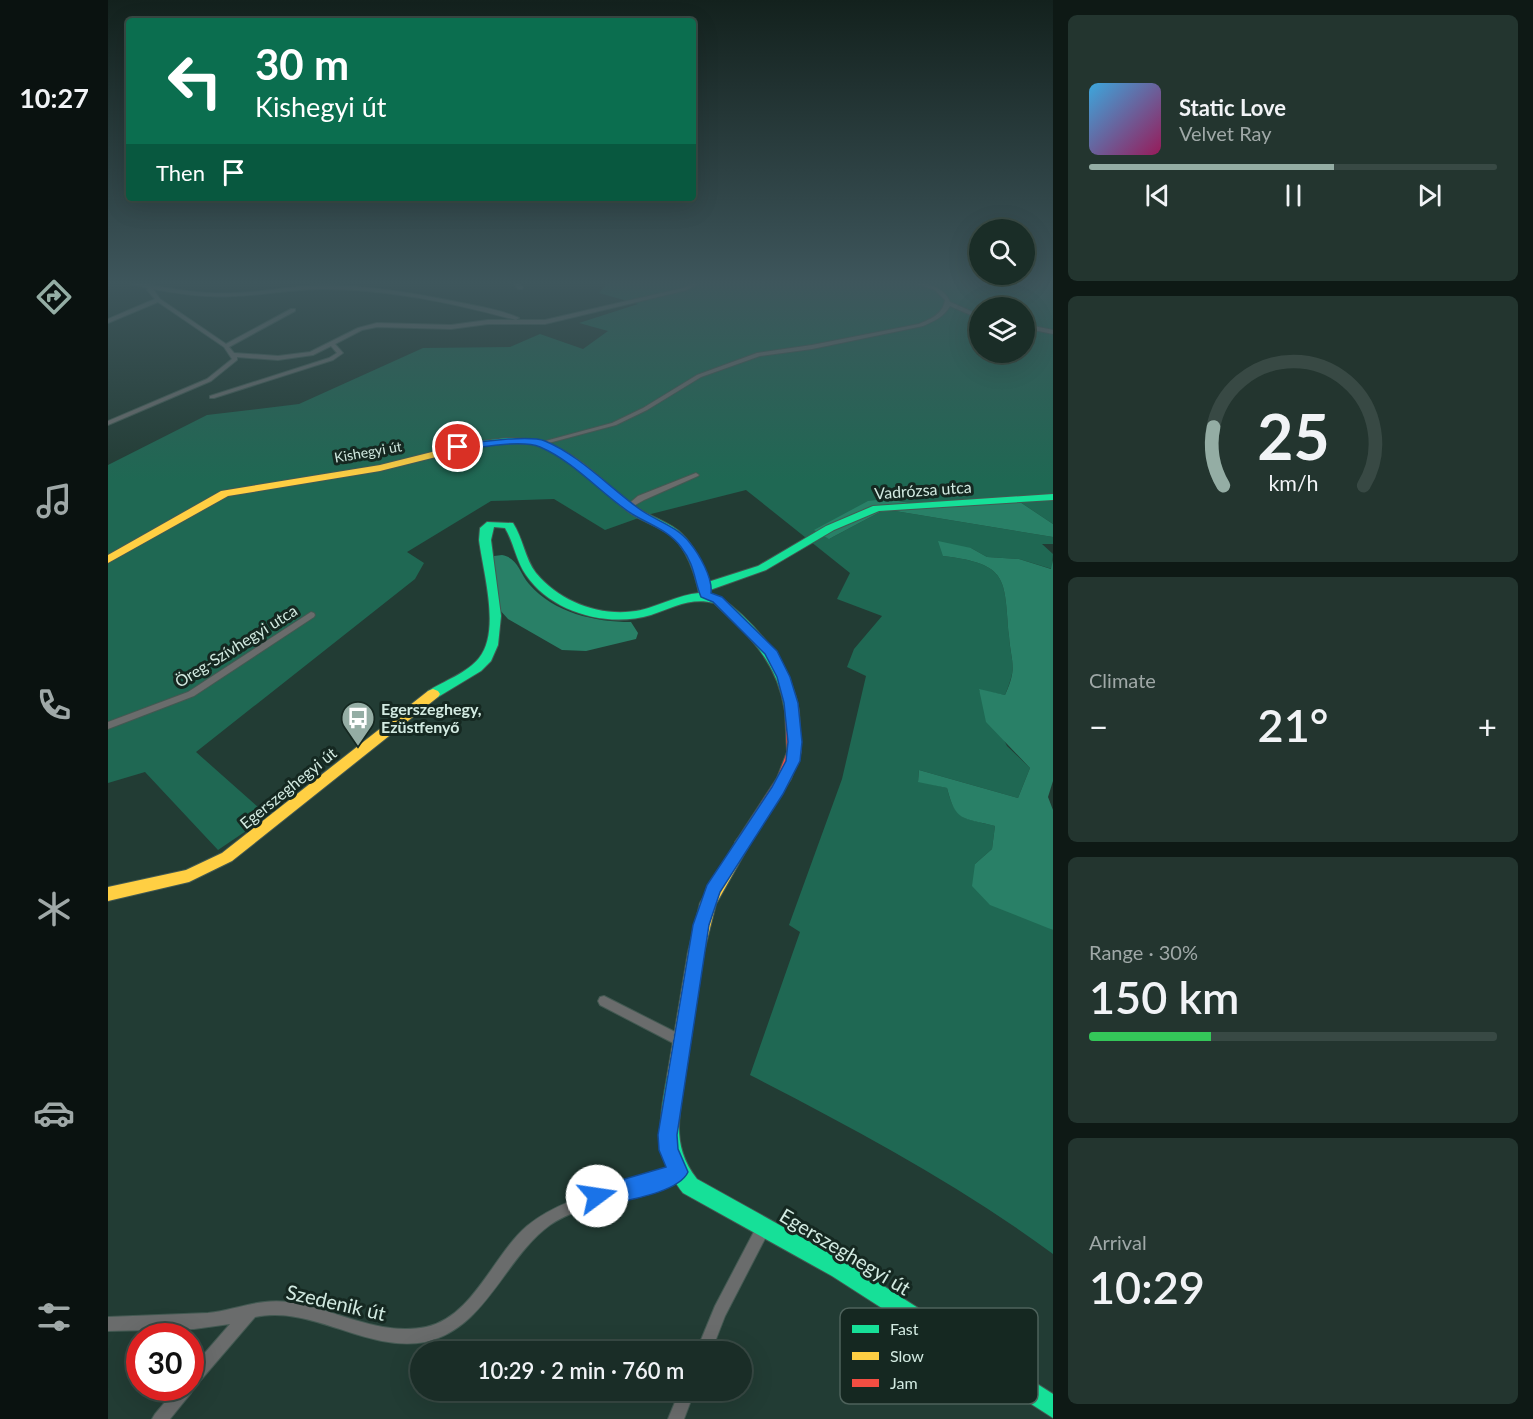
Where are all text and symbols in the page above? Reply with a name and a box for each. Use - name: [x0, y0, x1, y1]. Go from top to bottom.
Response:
- text: 30 m: [255, 39, 349, 89]
- icon: left: [156, 42, 234, 120]
- text: 10:27: [19, 81, 89, 114]
- text: Kishegyi út: [255, 90, 386, 123]
- text: Static Love: [1179, 94, 1286, 121]
- text: Velvet Ray: [1179, 121, 1272, 145]
- icon: arrive: [217, 156, 250, 189]
- text: Then: [156, 159, 205, 186]
- icon: previous: [1141, 179, 1174, 212]
- icon: pause: [1277, 179, 1310, 212]
- icon: next: [1413, 179, 1446, 212]
- map controls: [969, 219, 1035, 363]
- button: search: [969, 219, 1035, 285]
- icon: directions: [33, 276, 75, 318]
- button: layers: [969, 297, 1035, 363]
- text: 25: [1257, 398, 1329, 473]
- pin: [432, 421, 483, 472]
- icon: arrive: [441, 430, 474, 463]
- street label: Kishegyi út: [333, 437, 403, 466]
- text: km/h: [1268, 470, 1318, 496]
- street label: Vadrózsa utca: [874, 477, 972, 502]
- icon: music: [33, 480, 75, 522]
- street label: Öreg-Szívhegyi utca: [171, 600, 300, 691]
- text: Climate: [1089, 668, 1156, 692]
- icon: phone: [33, 684, 75, 726]
- text: 21°: [1258, 698, 1328, 752]
- place label: Egerszeghegy, Ezüstfenyő: [381, 699, 482, 736]
- bus stop icon: Egerszeghegy, Ezüstfenyő: [340, 700, 376, 747]
- text: −: [1089, 706, 1108, 746]
- text: +: [1478, 706, 1497, 746]
- street label: Egerszeghegyi út: [236, 743, 340, 832]
- icon: climate: [33, 888, 75, 930]
- text: Range · 30%: [1089, 940, 1198, 964]
- text: 150 km: [1089, 970, 1239, 1024]
- icon: car: [33, 1092, 75, 1134]
- position arrow: [565, 1164, 629, 1228]
- street label: Egerszeghegyi út: [776, 1203, 915, 1300]
- text: Arrival: [1089, 1230, 1147, 1254]
- text: 10:29: [1089, 1260, 1205, 1314]
- street label: Szedenik út: [284, 1279, 388, 1325]
- icon: filters: [33, 1296, 75, 1338]
- legend: [840, 1308, 1038, 1404]
- text: Fast: [890, 1319, 919, 1338]
- speed limit sign: 30: [126, 1323, 204, 1401]
- text: Slow: [890, 1346, 924, 1365]
- text: 10:29 · 2 min · 760 m: [478, 1357, 684, 1384]
- text: Jam: [890, 1373, 918, 1392]

